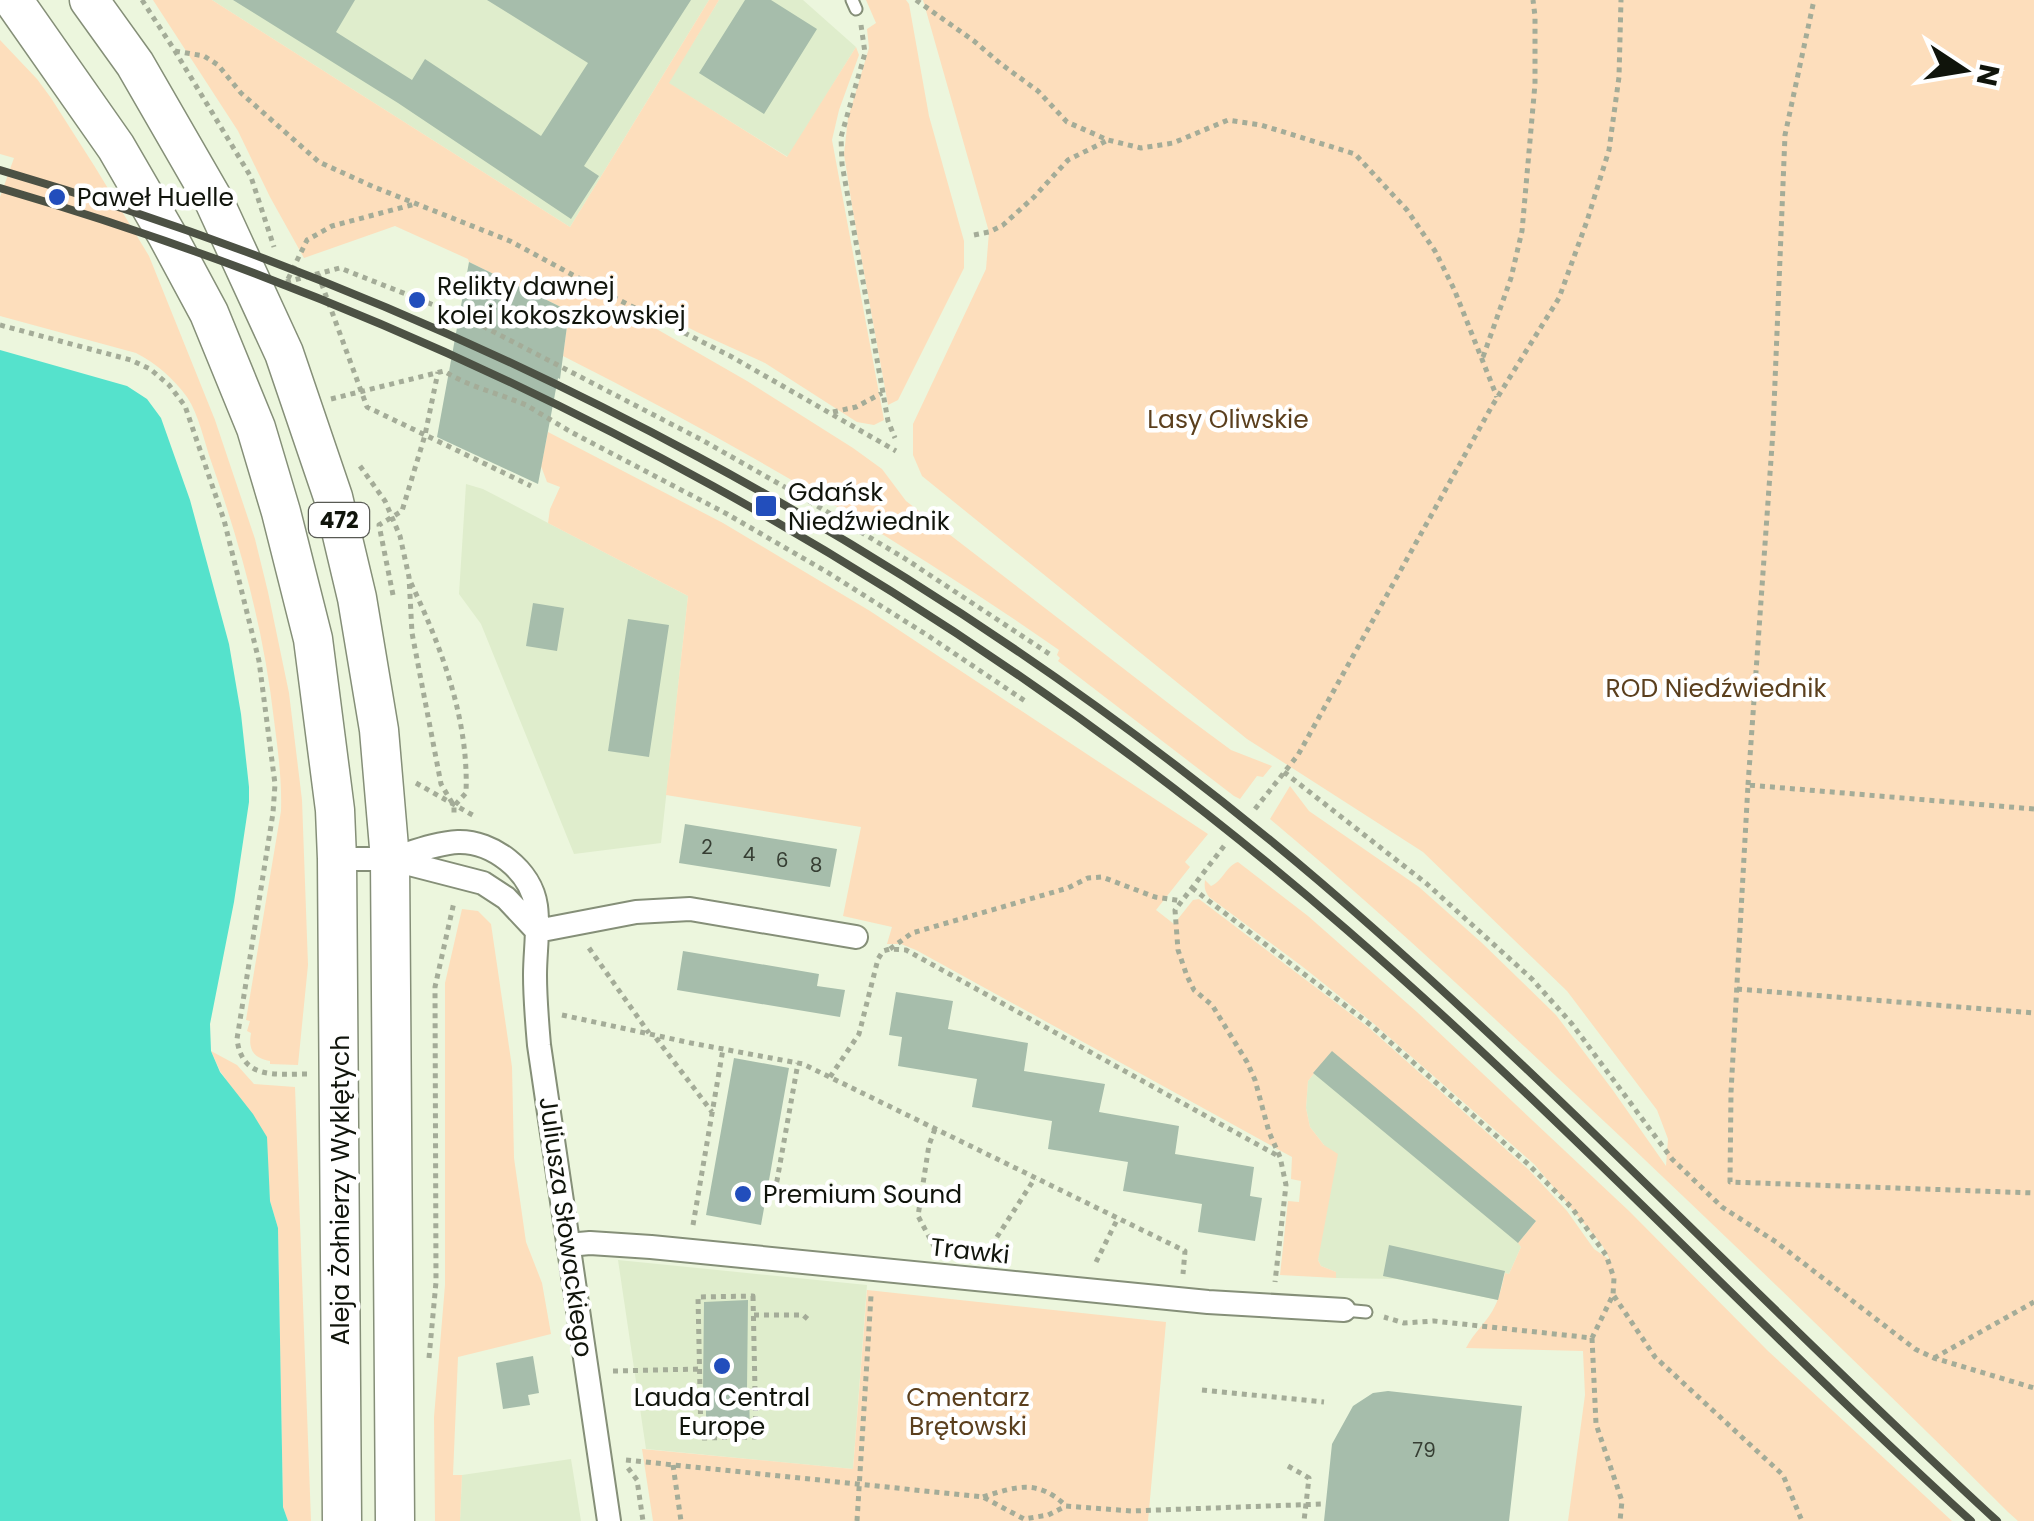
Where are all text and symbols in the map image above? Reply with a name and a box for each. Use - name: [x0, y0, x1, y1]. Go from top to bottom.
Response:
- north arrow: [1914, 20, 2014, 120]
- text: N: [1967, 61, 2009, 89]
- place label: Paweł Huelle: [77, 180, 234, 215]
- marker: Paweł Huelle: [46, 186, 68, 208]
- place label: Relikty dawnej kolei kokoszkowskiej: [437, 269, 686, 333]
- marker: Relikty dawnej kolei kokoszkowskiej: [406, 289, 428, 311]
- park label: Lasy Oliwskie: [1147, 402, 1309, 437]
- place label: Gdańsk Niedźwiednik: [788, 475, 950, 539]
- marker: Gdańsk Niedźwiednik: [753, 493, 779, 519]
- road number: 472: [309, 503, 369, 537]
- park label: ROD Niedźwiednik: [1606, 671, 1827, 706]
- house number: 2: [701, 833, 713, 861]
- house number: 4: [743, 840, 755, 868]
- house number: 6: [776, 846, 788, 874]
- house number: 8: [810, 851, 822, 879]
- street label: Aleja Żołnierzy Wyklętych: [323, 1035, 358, 1345]
- street label: Juliusza Słowackiego: [530, 1095, 602, 1359]
- place label: Premium Sound: [763, 1177, 962, 1212]
- marker: Premium Sound: [732, 1183, 754, 1205]
- street label: Trawki: [929, 1229, 1011, 1273]
- marker: Lauda Central Europe: [711, 1355, 733, 1377]
- place label: Lauda Central Europe: [634, 1380, 810, 1444]
- park label: Cmentarz Brętowski: [906, 1380, 1030, 1444]
- house number: 79: [1412, 1436, 1436, 1464]

